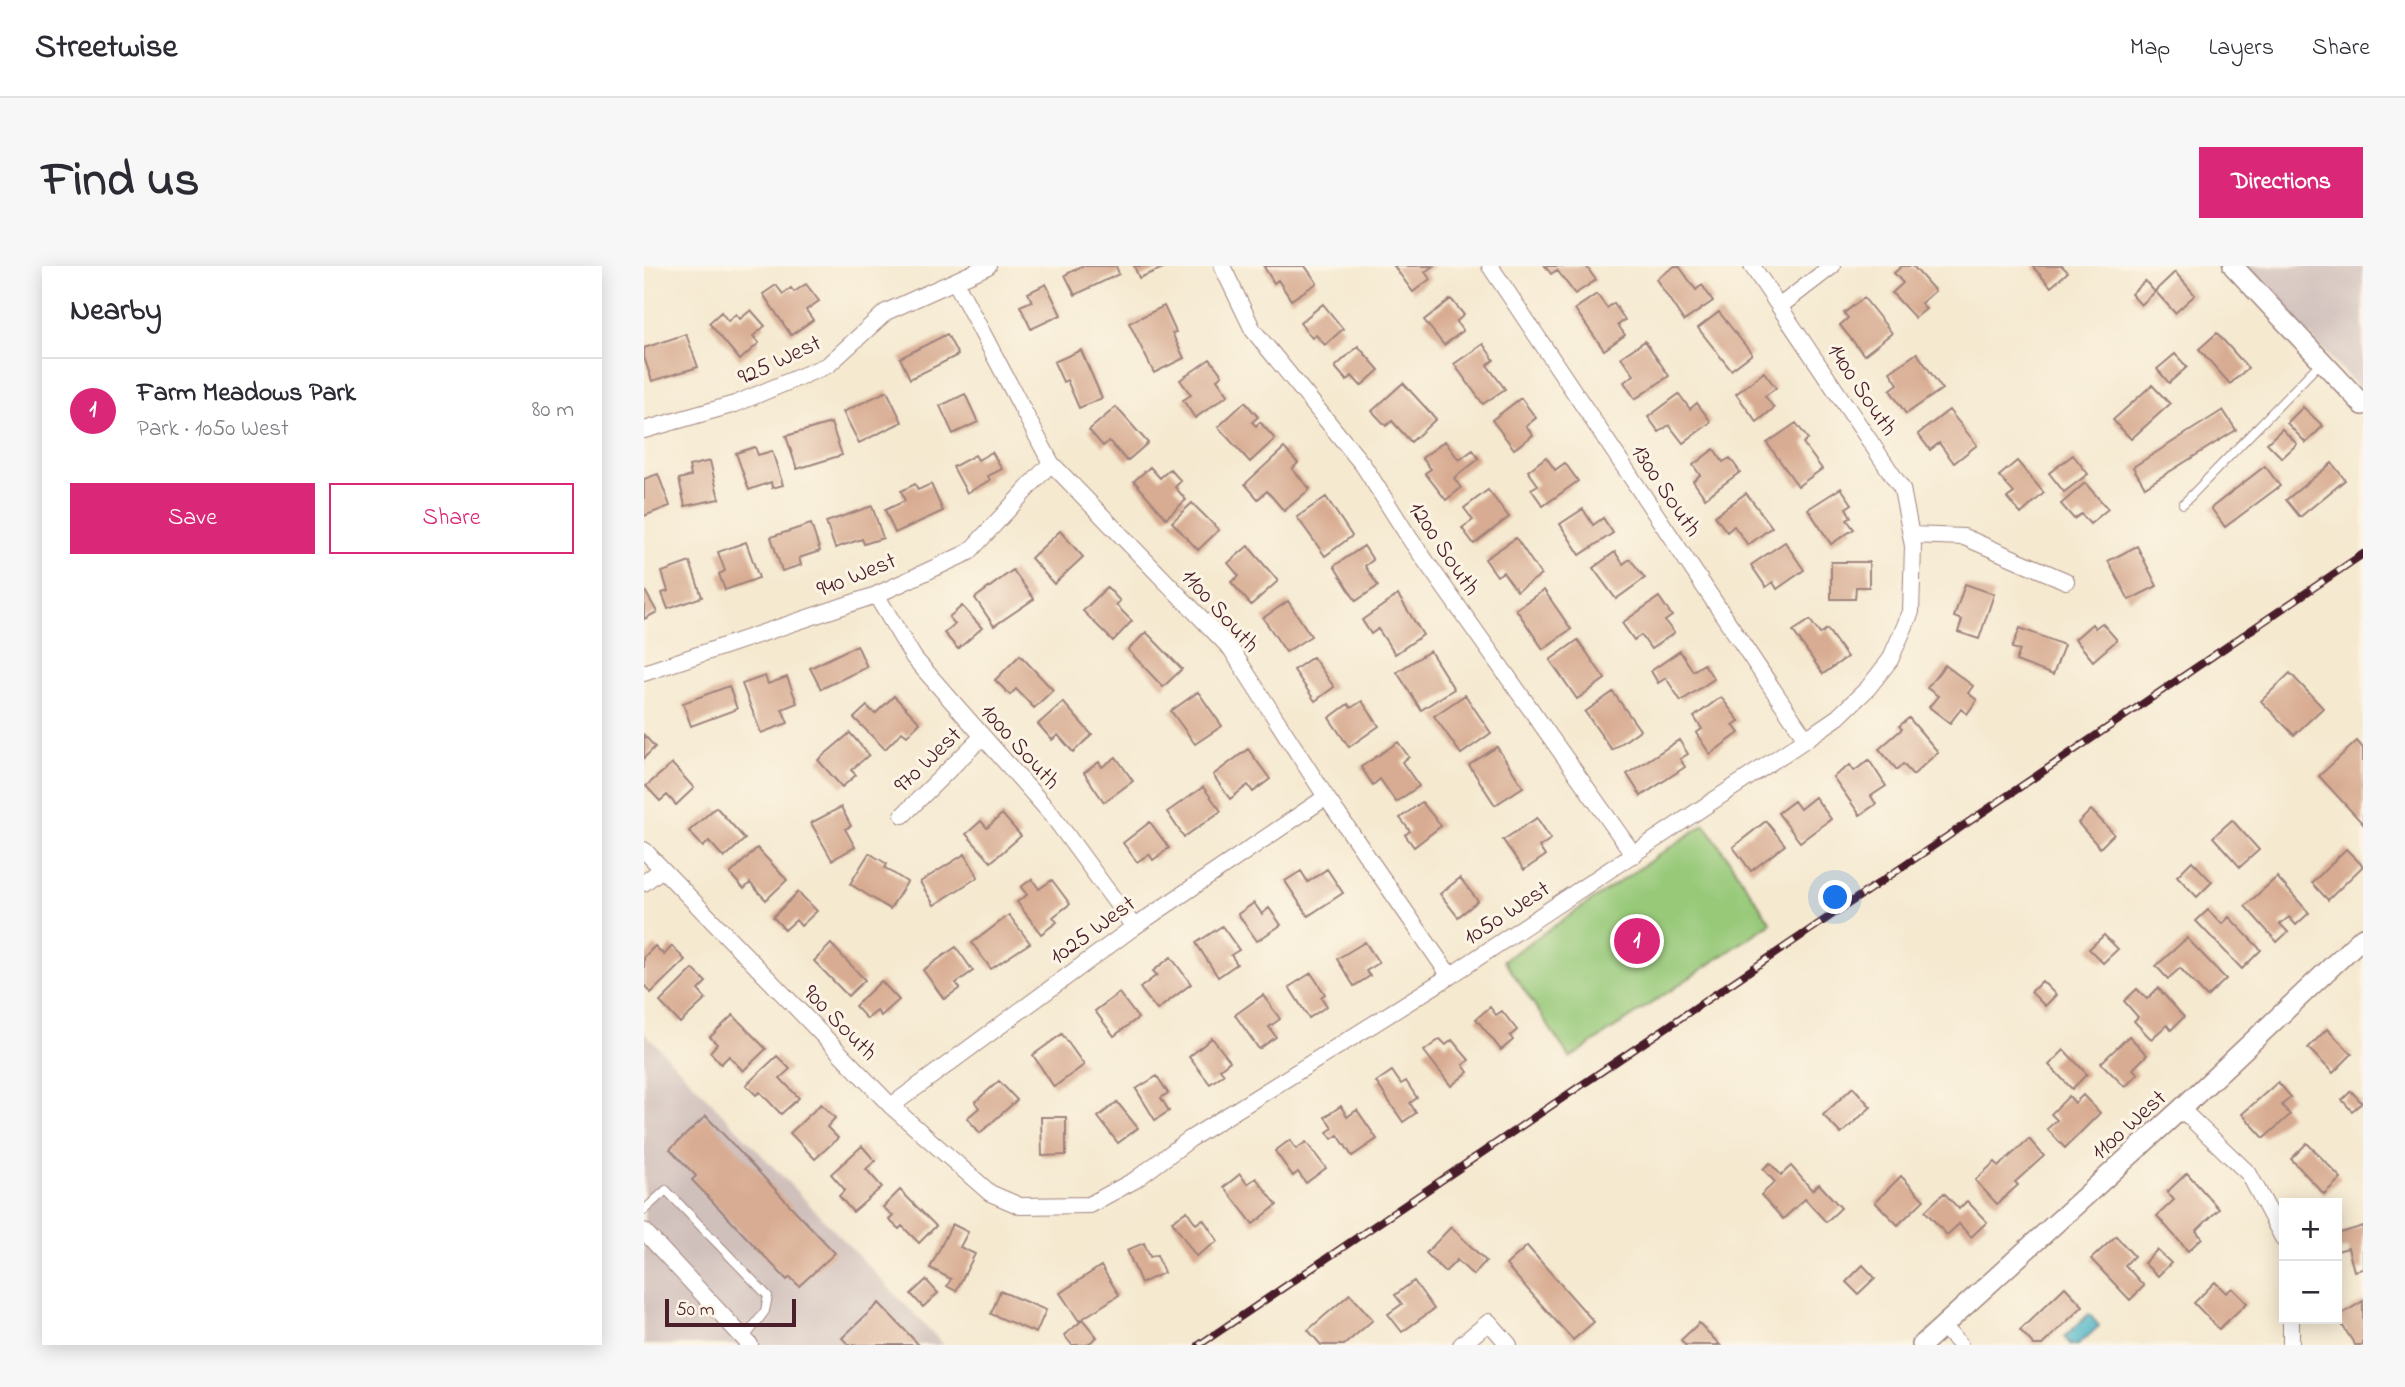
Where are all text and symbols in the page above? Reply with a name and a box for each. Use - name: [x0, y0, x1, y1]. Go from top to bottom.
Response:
- text: Streetwise: [35, 24, 177, 72]
- text: Map: [2130, 31, 2170, 66]
- text: Layers: [2208, 31, 2274, 66]
- text: Share: [2312, 31, 2370, 66]
- text: Find us: [42, 146, 199, 218]
- button: Directions: [2199, 147, 2363, 218]
- text: Nearby: [70, 290, 162, 334]
- street label: 925 West: [733, 327, 828, 396]
- street label: 1400 South: [1817, 337, 1905, 444]
- text: Farm Meadows Park: [137, 375, 356, 413]
- text: 1: [89, 394, 97, 427]
- text: 80 m: [532, 394, 574, 427]
- text: Park · 1050 West: [137, 413, 289, 446]
- street label: 1300 South: [1621, 438, 1709, 545]
- button: Save: [70, 483, 315, 554]
- button: Share: [329, 483, 574, 554]
- street label: 1200 South: [1398, 495, 1487, 604]
- street label: 940 West: [812, 545, 902, 608]
- street label: 1100 South: [1172, 562, 1267, 662]
- street label: 1000 South: [971, 697, 1068, 799]
- street label: 970 West: [887, 719, 971, 802]
- street label: 1050 West: [1457, 873, 1558, 955]
- your location: [1818, 880, 1852, 914]
- street label: 1025 West: [1043, 888, 1144, 974]
- pin: 1: [1614, 915, 1660, 967]
- street label: 900 South: [794, 977, 885, 1070]
- street label: 1100 West: [2084, 1082, 2175, 1170]
- map controls: [2279, 1198, 2342, 1324]
- button: +: [2279, 1198, 2342, 1261]
- button: −: [2279, 1261, 2342, 1324]
- scale bar: [665, 1296, 796, 1328]
- text: 50 m: [676, 1297, 715, 1324]

